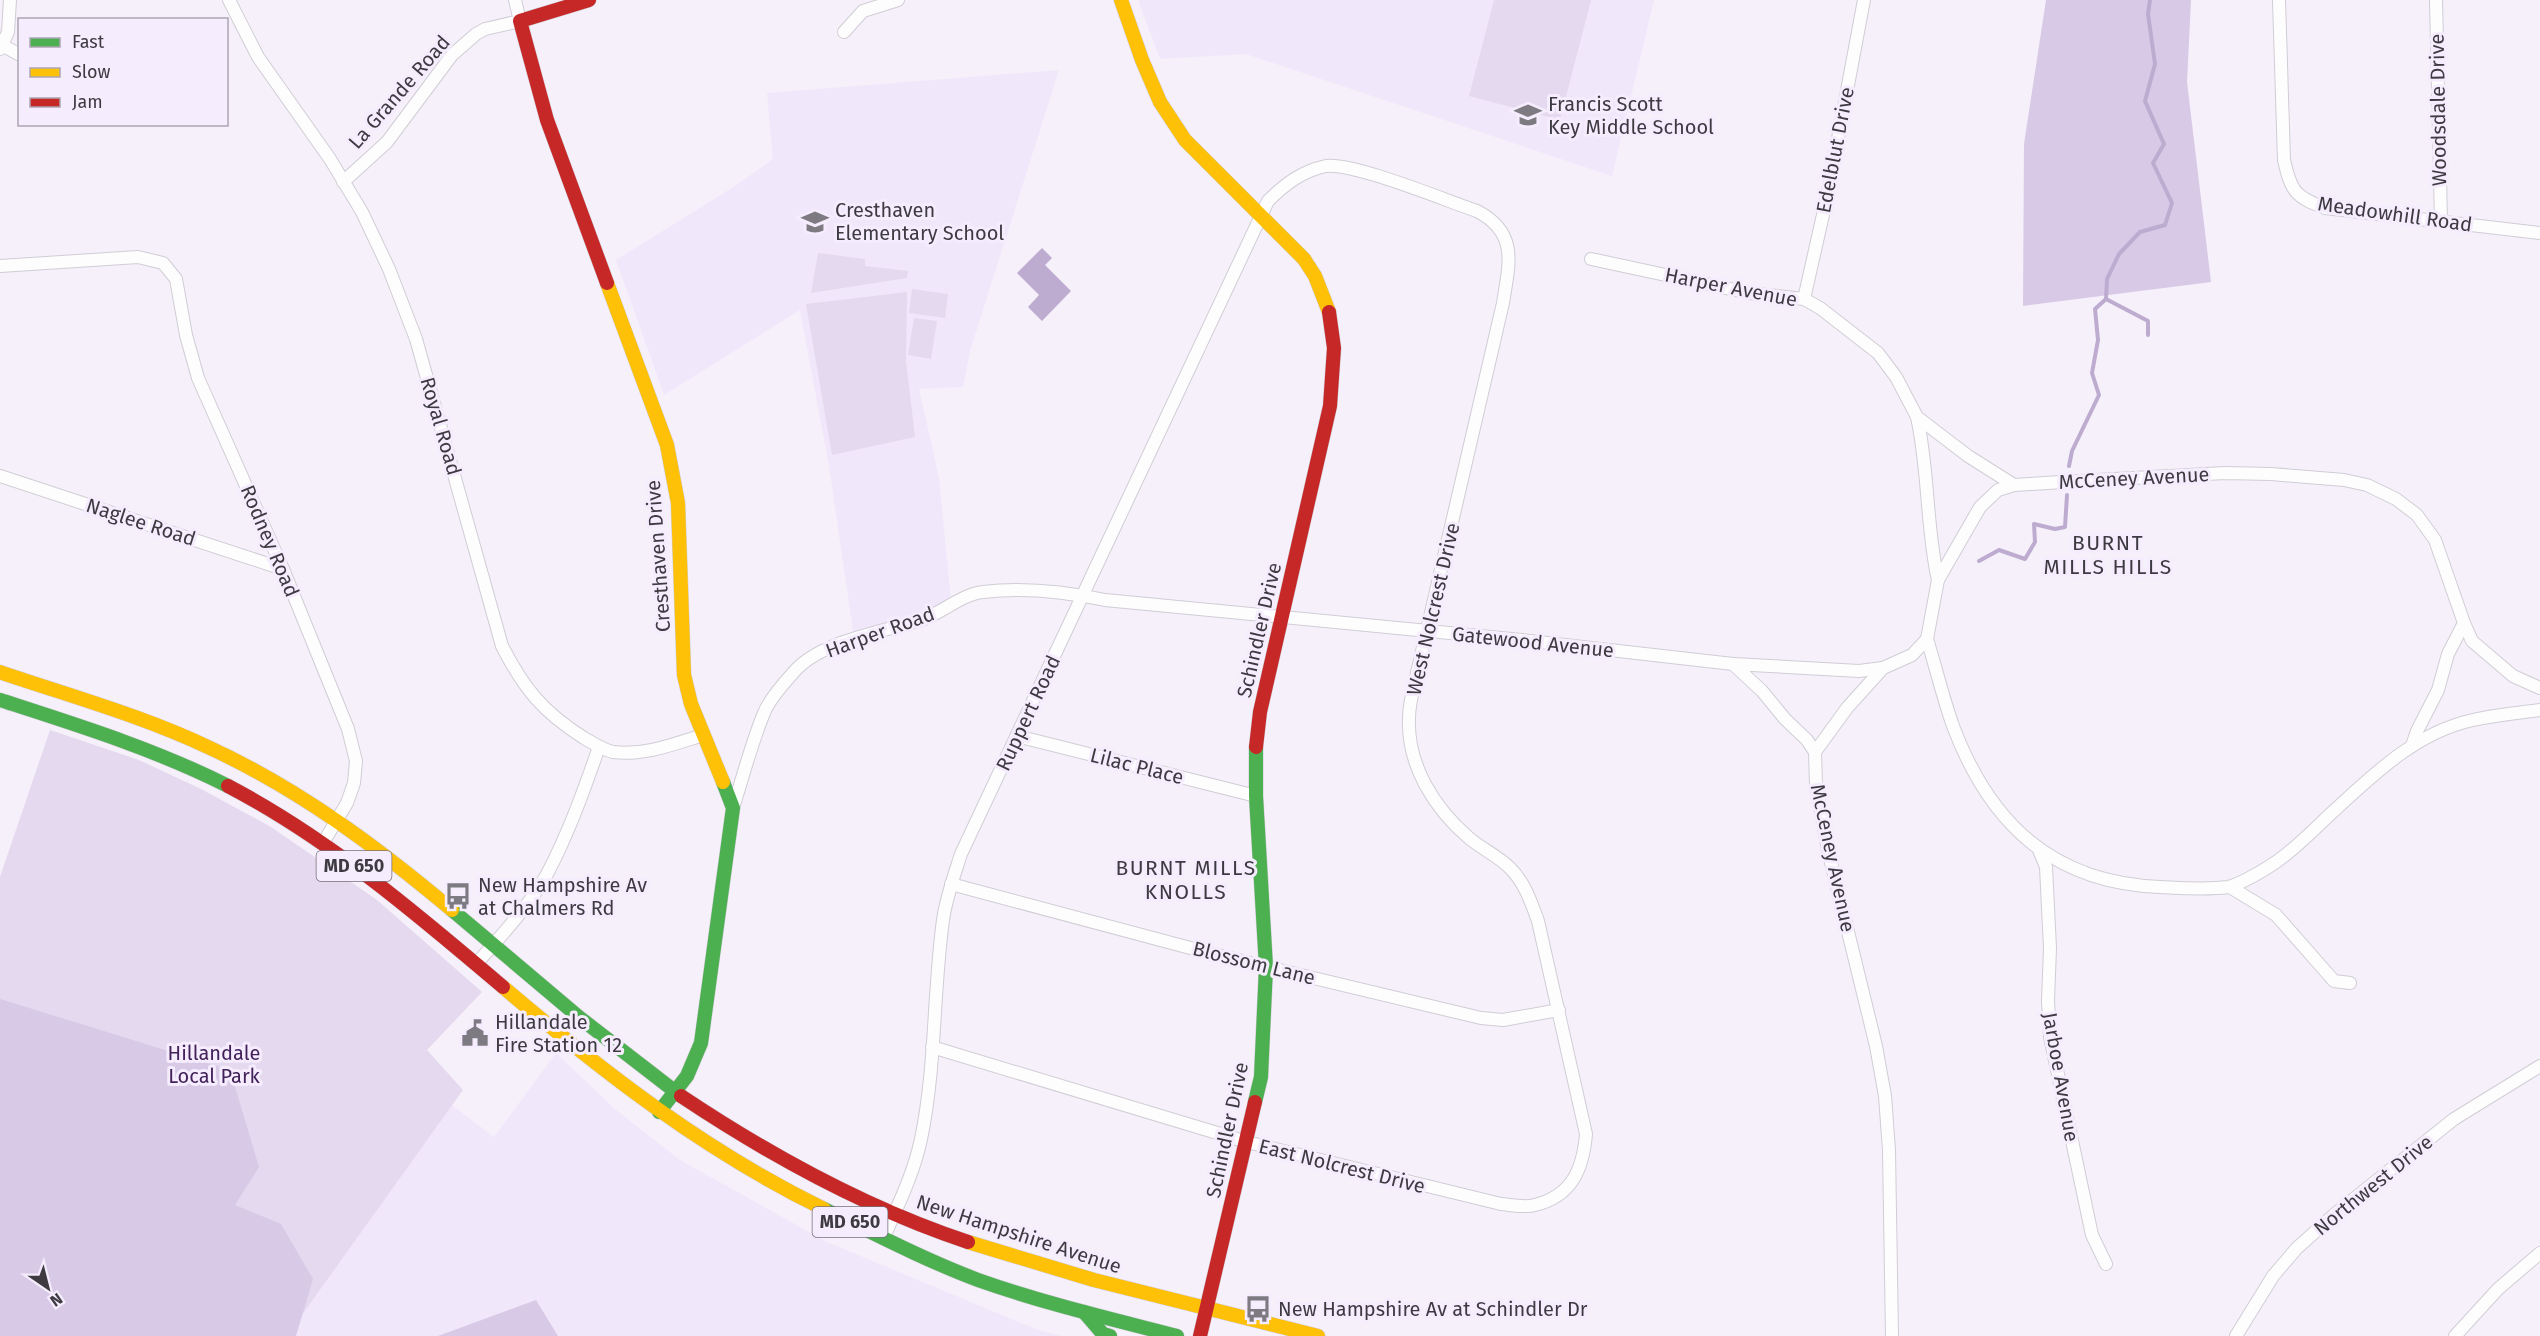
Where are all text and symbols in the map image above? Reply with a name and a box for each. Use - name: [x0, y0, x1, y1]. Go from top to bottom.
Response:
- legend: [18, 18, 228, 126]
- street label: La Grande Road: [343, 30, 455, 154]
- text: Fast: [72, 31, 105, 53]
- street label: Woodsdale Drive: [2425, 34, 2451, 186]
- text: Slow: [72, 61, 111, 83]
- street label: Edelblut Drive: [1811, 85, 1859, 215]
- text: Jam: [72, 91, 103, 113]
- place label: Francis Scott Key Middle School: [1548, 92, 1714, 139]
- school or university icon: Francis Scott Key Middle School: [1513, 100, 1543, 130]
- street label: Meadowhill Road: [2316, 191, 2474, 237]
- place label: Cresthaven Elementary School: [835, 198, 1004, 245]
- school or university icon: Cresthaven Elementary School: [800, 207, 830, 237]
- street label: Harper Avenue: [1663, 262, 1799, 312]
- street label: Royal Road: [416, 374, 466, 478]
- street label: McCeney Avenue: [2058, 462, 2210, 494]
- street label: Cresthaven Drive: [641, 479, 675, 633]
- street label: Rodney Road: [236, 481, 304, 601]
- street label: Naglee Road: [83, 493, 199, 551]
- street label: West Nolcrest Drive: [1401, 520, 1465, 698]
- district label: BURNT MILLS HILLS: [2043, 530, 2173, 580]
- street label: Schindler Drive: [1232, 560, 1286, 700]
- street label: Harper Road: [822, 601, 938, 663]
- street label: Gatewood Avenue: [1451, 622, 1615, 662]
- street label: Ruppert Road: [991, 651, 1065, 775]
- street label: Lilac Place: [1088, 743, 1186, 789]
- street label: McCeney Avenue: [1806, 782, 1860, 934]
- road number: MD 650: [316, 851, 392, 881]
- district label: BURNT MILLS KNOLLS: [1115, 855, 1257, 905]
- place label: New Hampshire Av at Chalmers Rd: [478, 873, 647, 920]
- bus stop icon: New Hampshire Av at Chalmers Rd: [443, 881, 473, 911]
- street label: Blossom Lane: [1190, 936, 1318, 990]
- place label: Hillandale Fire Station 12: [495, 1010, 622, 1057]
- street label: Jarboe Avenue: [2038, 1010, 2084, 1144]
- public building icon: Hillandale Fire Station 12: [460, 1018, 490, 1048]
- park label: Hillandale Local Park: [168, 1041, 261, 1088]
- street label: Schindler Drive: [1201, 1060, 1253, 1200]
- street label: Northwest Drive: [2309, 1130, 2437, 1240]
- street label: East Nolcrest Drive: [1256, 1134, 1428, 1198]
- street label: New Hampshire Avenue: [913, 1190, 1125, 1278]
- road number: MD 650: [812, 1207, 888, 1237]
- north arrow: [18, 1258, 78, 1318]
- text: N: [47, 1289, 66, 1311]
- bus stop icon: New Hampshire Av at Schindler Dr: [1243, 1294, 1273, 1324]
- place label: New Hampshire Av at Schindler Dr: [1278, 1297, 1588, 1321]

